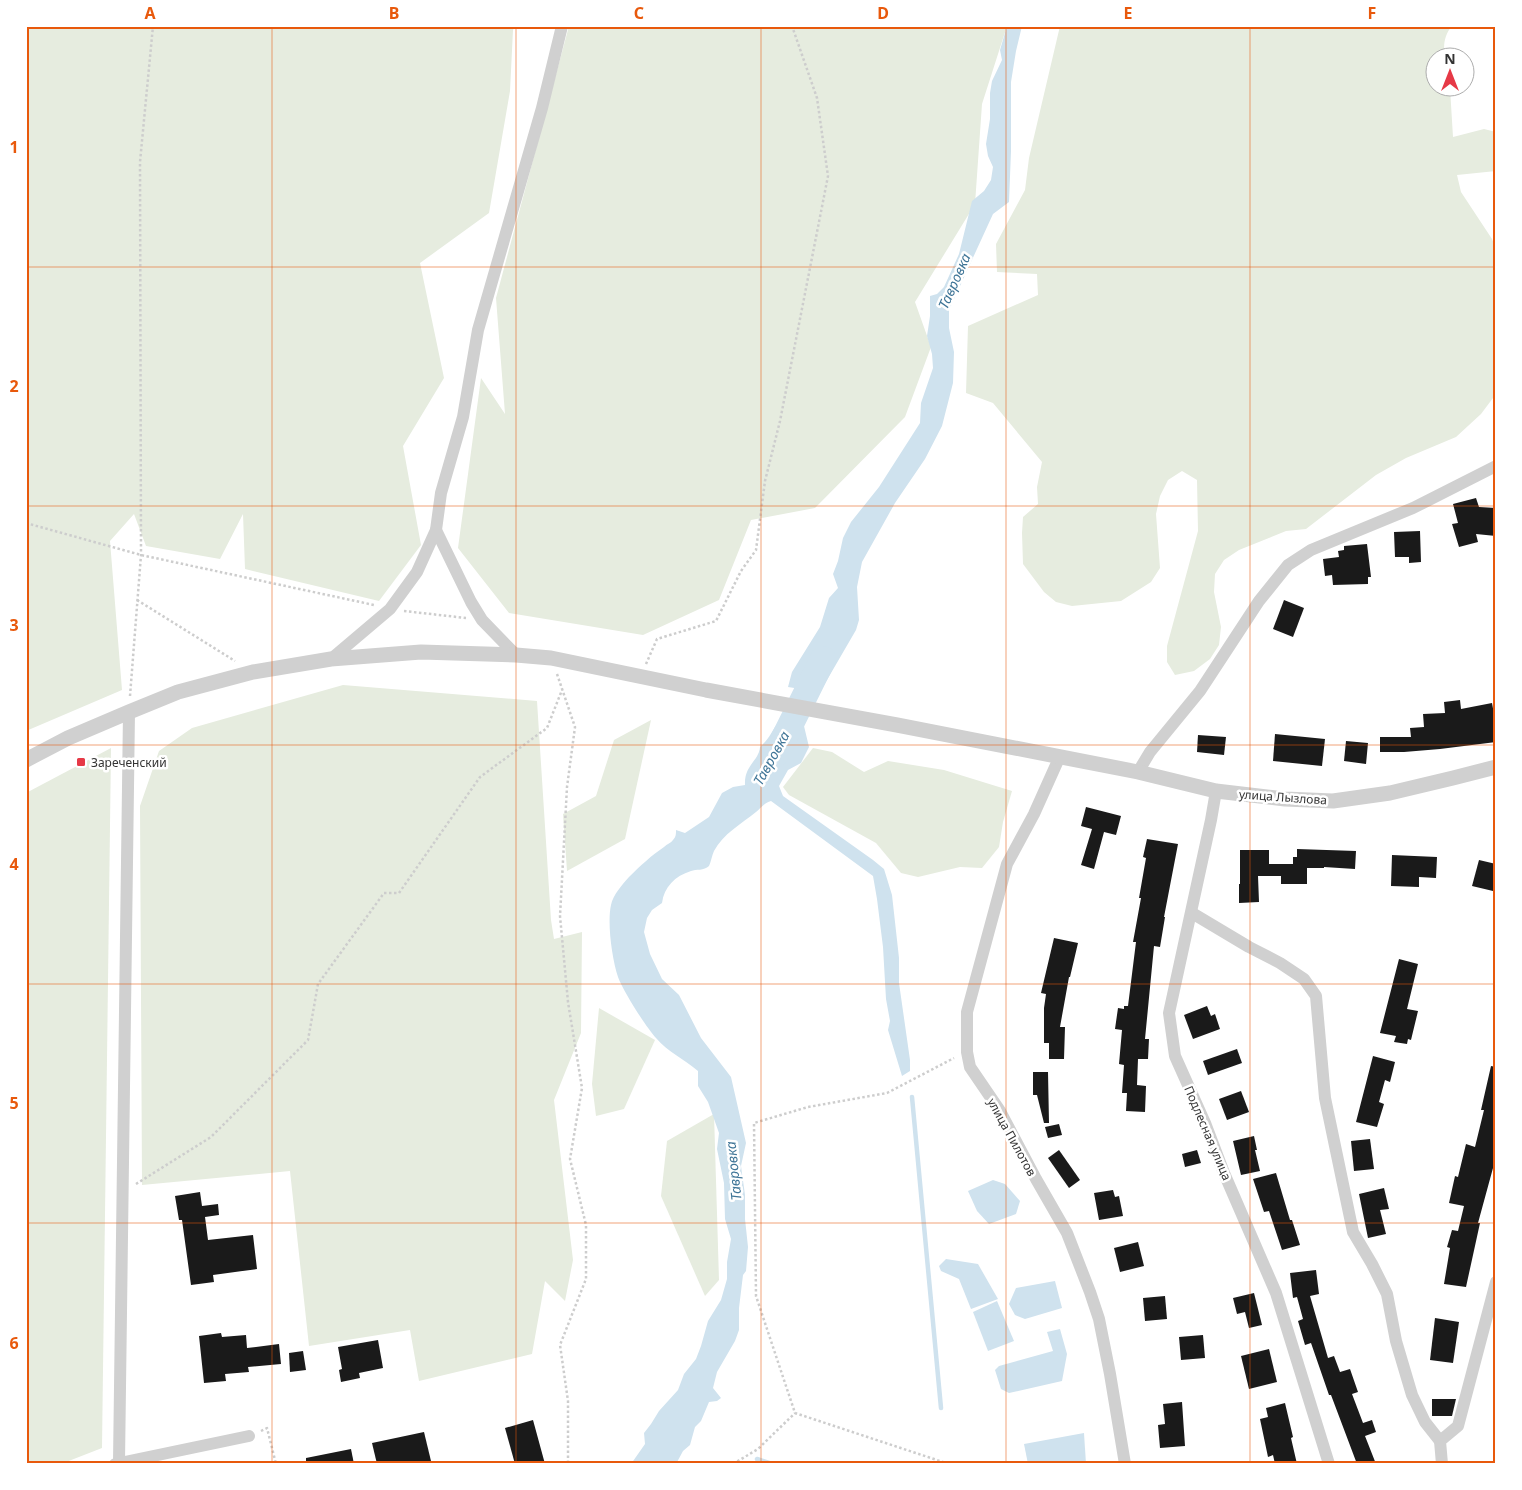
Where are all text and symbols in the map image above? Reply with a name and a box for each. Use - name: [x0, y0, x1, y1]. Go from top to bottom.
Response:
- text: A: [144, 2, 156, 24]
- text: B: [389, 2, 399, 24]
- text: C: [634, 2, 644, 24]
- text: D: [877, 2, 889, 24]
- text: E: [1124, 2, 1133, 24]
- text: F: [1368, 2, 1376, 24]
- north arrow: [1424, 48, 1474, 98]
- text: N: [1444, 49, 1456, 68]
- text: 1: [9, 136, 19, 158]
- water label: Тавровка: [933, 250, 975, 312]
- text: 2: [9, 375, 19, 397]
- text: 3: [9, 614, 19, 636]
- water label: Тавровка: [748, 727, 794, 789]
- place label: Зареченский: [91, 754, 167, 771]
- marker: Зареченский: [75, 756, 87, 768]
- street label: улица Лызлова: [1238, 785, 1328, 809]
- text: 4: [9, 853, 19, 875]
- street label: Подлесная улица: [1180, 1083, 1236, 1183]
- text: 5: [9, 1092, 19, 1114]
- street label: улица Пилотов: [984, 1095, 1041, 1179]
- water label: Тавровка: [720, 1140, 746, 1201]
- text: 6: [9, 1332, 19, 1354]

